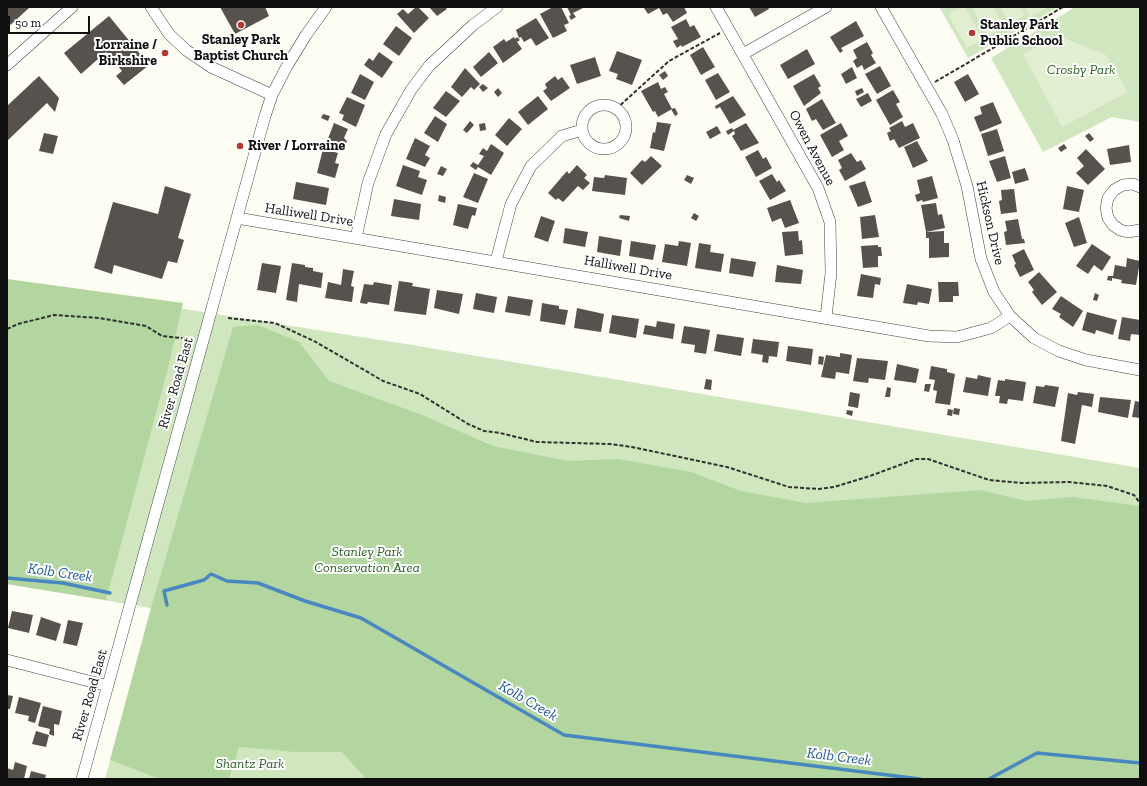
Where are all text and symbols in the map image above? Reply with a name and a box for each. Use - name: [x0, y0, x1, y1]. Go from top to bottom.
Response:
- scale bar: [10, 8, 92, 34]
- text: 50 m: [15, 16, 41, 30]
- place label: Stanley Park Public School: [980, 17, 1063, 50]
- marker: Stanley Park Baptist Church: [236, 20, 246, 30]
- marker: Stanley Park Public School: [967, 28, 977, 38]
- place label: Stanley Park Baptist Church: [194, 32, 288, 64]
- place label: Lorraine / Birkshire: [95, 37, 157, 70]
- marker: Lorraine / Birkshire: [160, 48, 170, 58]
- park label: Crosby Park: [1047, 62, 1115, 78]
- street label: Owen Avenue: [785, 107, 839, 189]
- place label: River / Lorraine: [248, 138, 345, 154]
- marker: River / Lorraine: [235, 141, 245, 151]
- street label: Hickson Drive: [972, 179, 1008, 267]
- street label: Halliwell Drive: [264, 200, 354, 230]
- street label: Halliwell Drive: [583, 252, 673, 284]
- street label: River Road East: [155, 335, 197, 431]
- park label: Stanley Park Conservation Area: [314, 544, 420, 576]
- water label: Kolb Creek: [27, 560, 93, 586]
- street label: River Road East: [69, 647, 111, 743]
- water label: Kolb Creek: [495, 677, 561, 725]
- water label: Kolb Creek: [806, 744, 872, 770]
- park label: Shantz Park: [216, 756, 284, 772]

